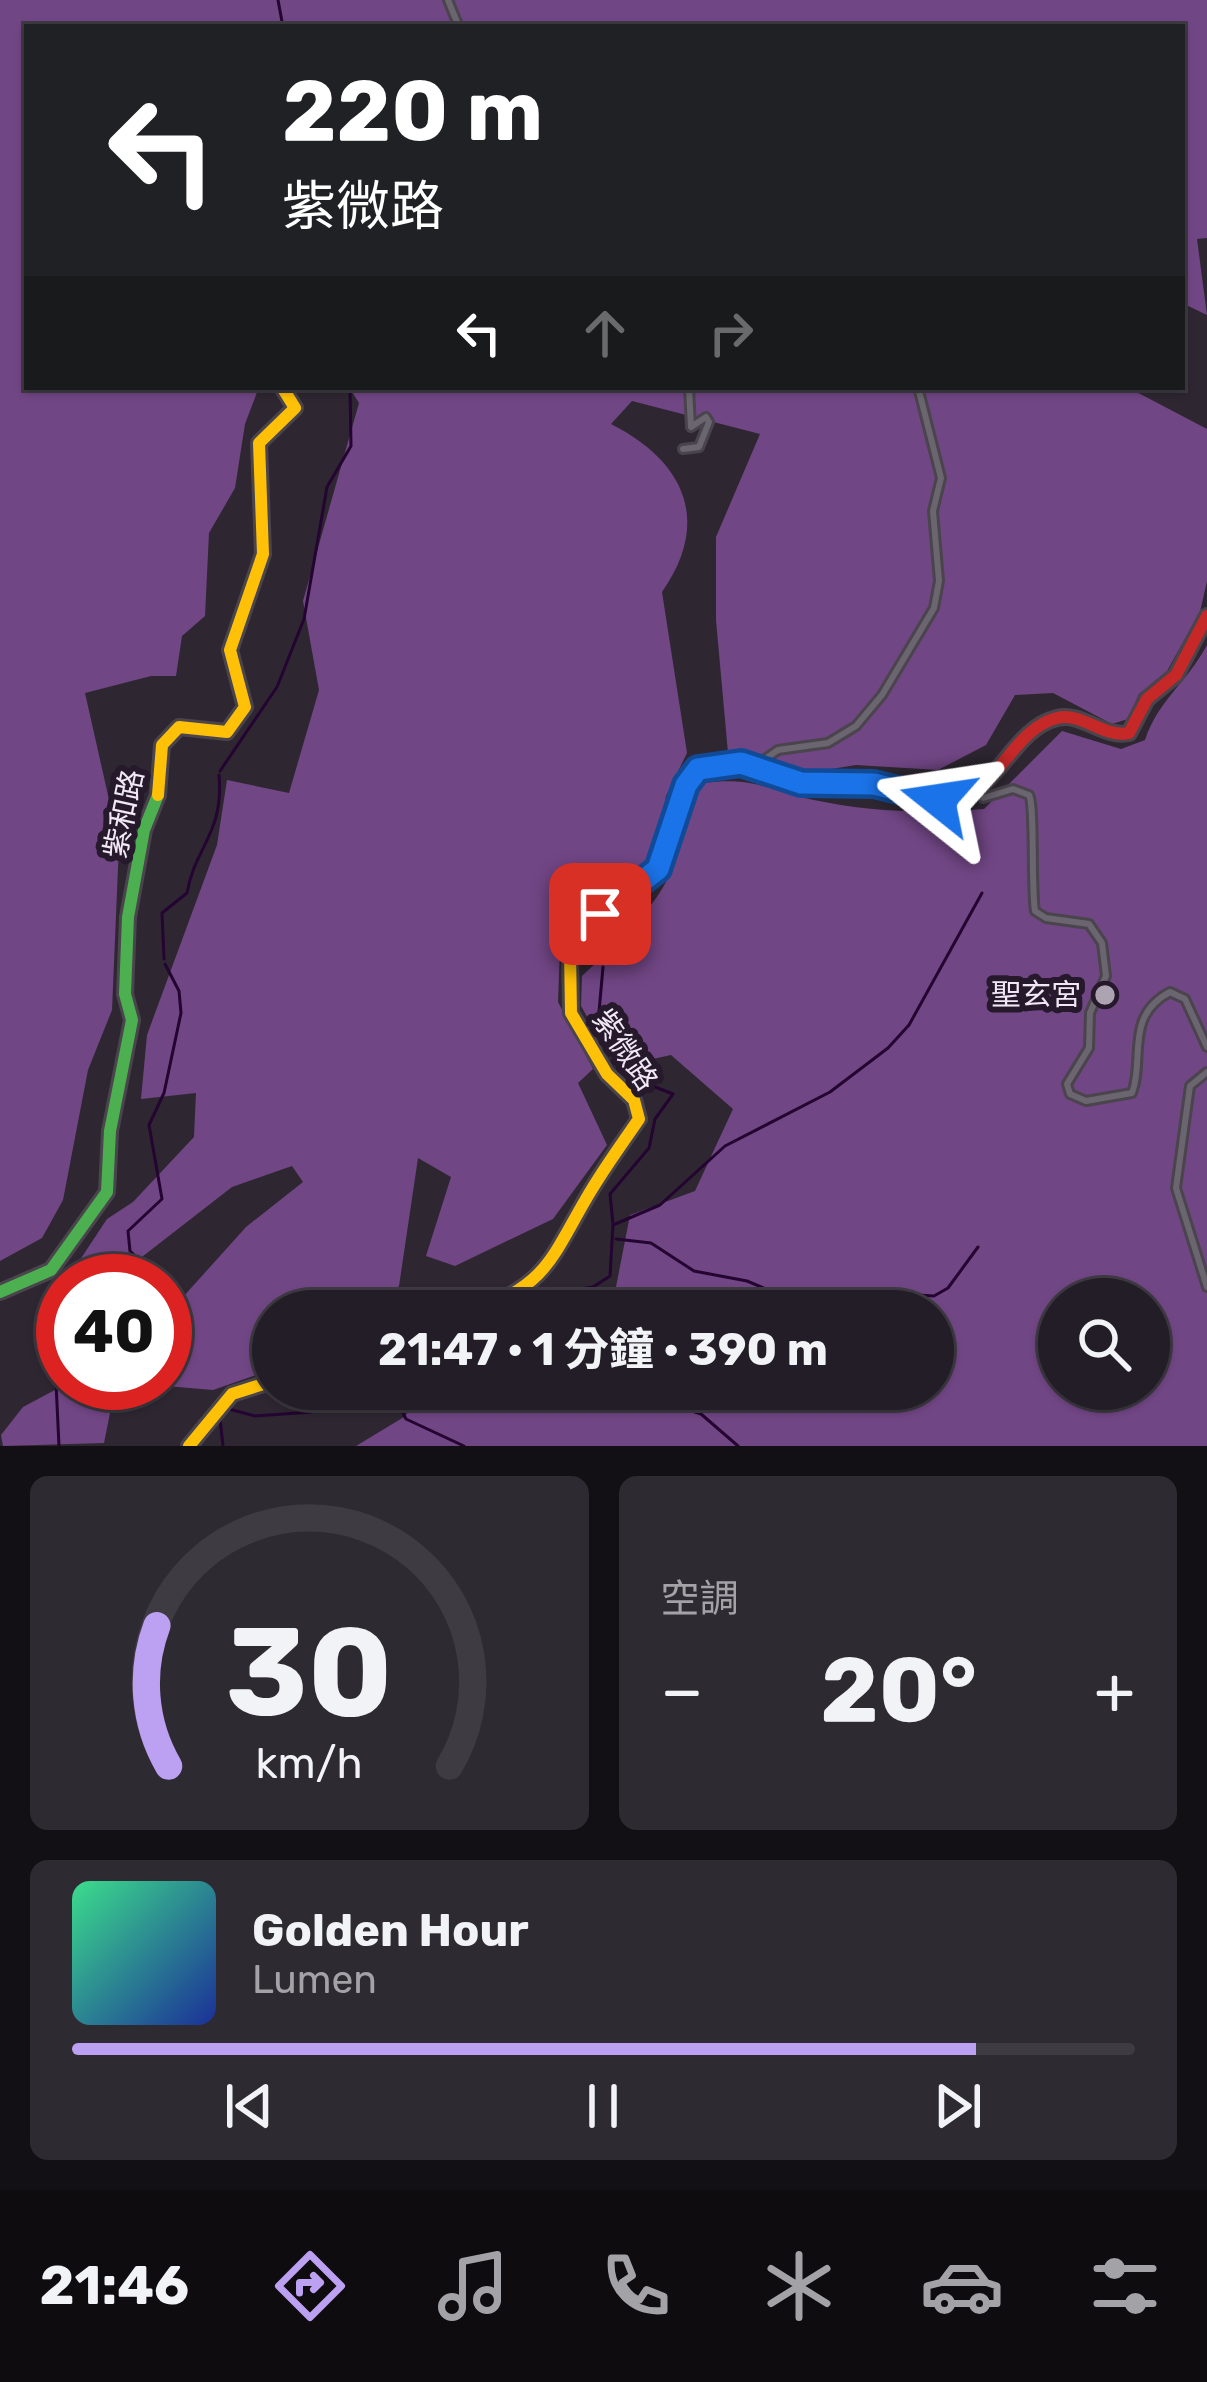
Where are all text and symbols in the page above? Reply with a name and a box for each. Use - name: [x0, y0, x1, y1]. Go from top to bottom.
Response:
- text: 220 m: [282, 61, 543, 161]
- icon: left: [84, 72, 240, 228]
- text: 紫微路: [282, 175, 444, 239]
- icon: left: [446, 300, 512, 366]
- icon: ahead: [572, 300, 638, 366]
- icon: right: [698, 300, 764, 366]
- position arrow: [875, 737, 1001, 863]
- street label: 紫和路: [97, 766, 151, 862]
- pin: [549, 863, 651, 965]
- icon: arrive: [567, 881, 633, 947]
- place label: 聖玄宮: [991, 977, 1081, 1013]
- marker: 聖玄宮: [1092, 982, 1118, 1008]
- street label: 紫微路: [585, 1003, 665, 1097]
- speed limit sign: 40: [36, 1254, 192, 1410]
- map controls: [1038, 1278, 1170, 1410]
- button: search: [1038, 1278, 1170, 1410]
- text: 21:47 · 1 分鐘 · 390 m: [378, 1323, 828, 1376]
- text: 空調: [661, 1576, 739, 1622]
- text: 30: [226, 1598, 393, 1746]
- text: 20°: [820, 1637, 977, 1744]
- text: −: [661, 1651, 703, 1730]
- text: +: [1094, 1651, 1135, 1730]
- text: km/h: [256, 1738, 363, 1789]
- text: Golden Hour: [252, 1904, 529, 1957]
- text: Lumen: [252, 1957, 377, 2003]
- icon: previous: [216, 2073, 282, 2139]
- icon: pause: [570, 2073, 636, 2139]
- icon: next: [925, 2073, 991, 2139]
- icon: directions: [268, 2244, 352, 2328]
- icon: music: [431, 2244, 515, 2328]
- icon: phone: [594, 2244, 678, 2328]
- icon: climate: [757, 2244, 841, 2328]
- icon: car: [920, 2244, 1004, 2328]
- icon: filters: [1083, 2244, 1167, 2328]
- text: 21:46: [40, 2254, 189, 2318]

